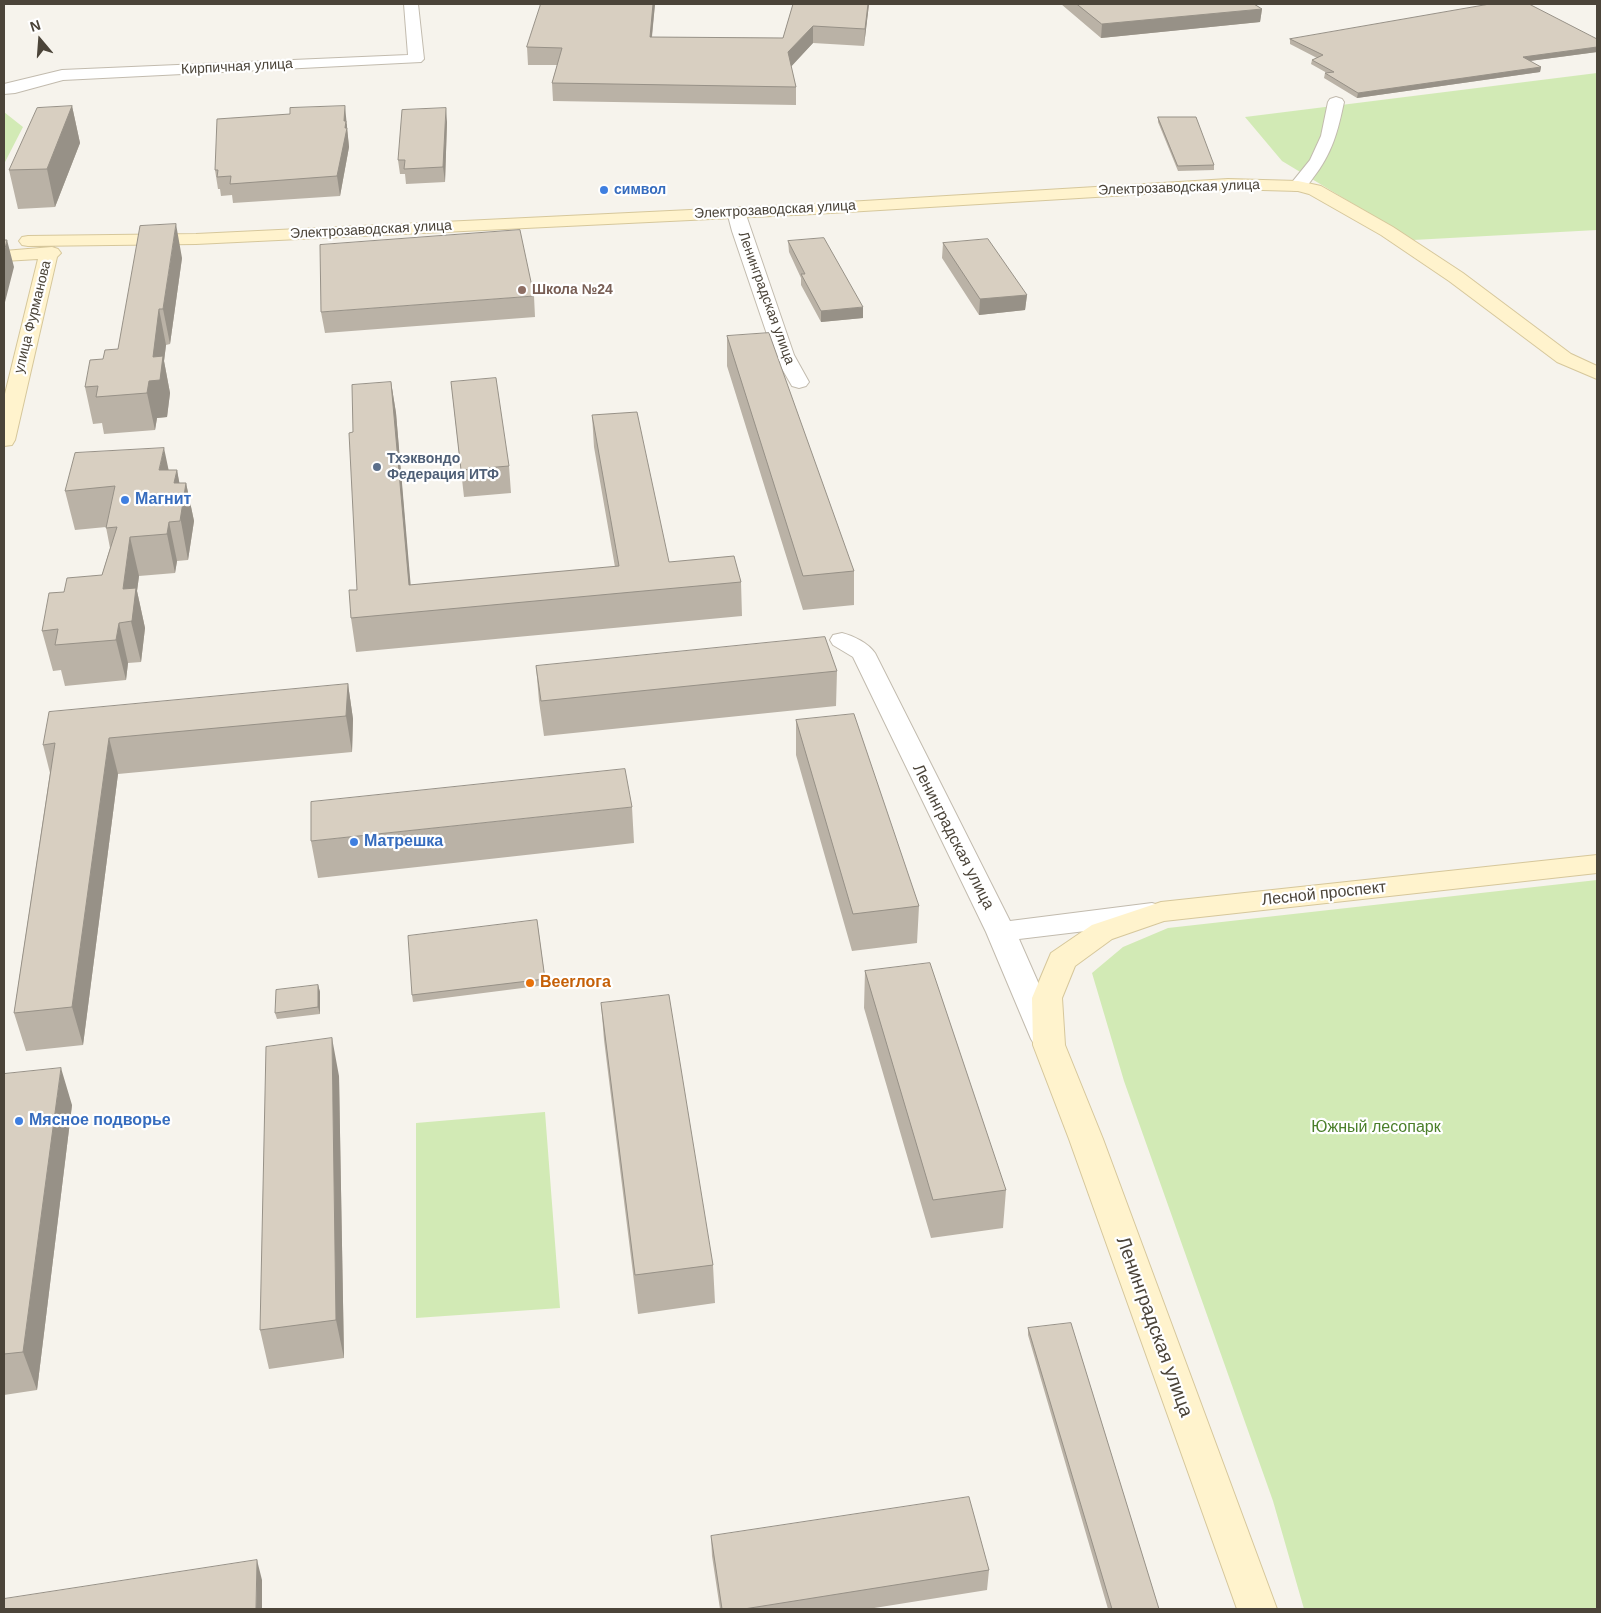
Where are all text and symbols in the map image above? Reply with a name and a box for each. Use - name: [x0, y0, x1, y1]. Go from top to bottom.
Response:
- north arrow: [15, 15, 65, 65]
- text: N: [28, 17, 43, 35]
- street label: Кирпичная улица: [181, 56, 293, 78]
- street label: Электрозаводская улица: [1098, 177, 1260, 199]
- place label: символ: [614, 182, 666, 198]
- marker: символ: [598, 184, 610, 196]
- street label: Электрозаводская улица: [694, 197, 856, 223]
- street label: Электрозаводская улица: [290, 217, 452, 243]
- street label: Ленинградская улица: [734, 229, 798, 367]
- street label: улица Фурманова: [11, 259, 55, 375]
- place label: Школа №24: [532, 282, 613, 298]
- marker: Школа №24: [516, 284, 528, 296]
- place label: Тхэквондо Федерация ИТФ: [387, 451, 499, 484]
- marker: Тхэквондо Федерация ИТФ: [371, 461, 383, 473]
- place label: Магнит: [135, 490, 191, 510]
- marker: Магнит: [119, 494, 131, 506]
- street label: Ленинградская улица: [908, 761, 998, 913]
- place label: Матрешка: [364, 832, 443, 852]
- marker: Матрешка: [348, 836, 360, 848]
- street label: Лесной проспект: [1261, 878, 1387, 910]
- place label: Beerлога: [540, 973, 611, 993]
- marker: Beerлога: [524, 977, 536, 989]
- place label: Мясное подворье: [29, 1111, 171, 1131]
- marker: Мясное подворье: [13, 1115, 25, 1127]
- park label: Южный лесопарк: [1311, 1118, 1441, 1138]
- street label: Ленинградская улица: [1111, 1234, 1197, 1420]

